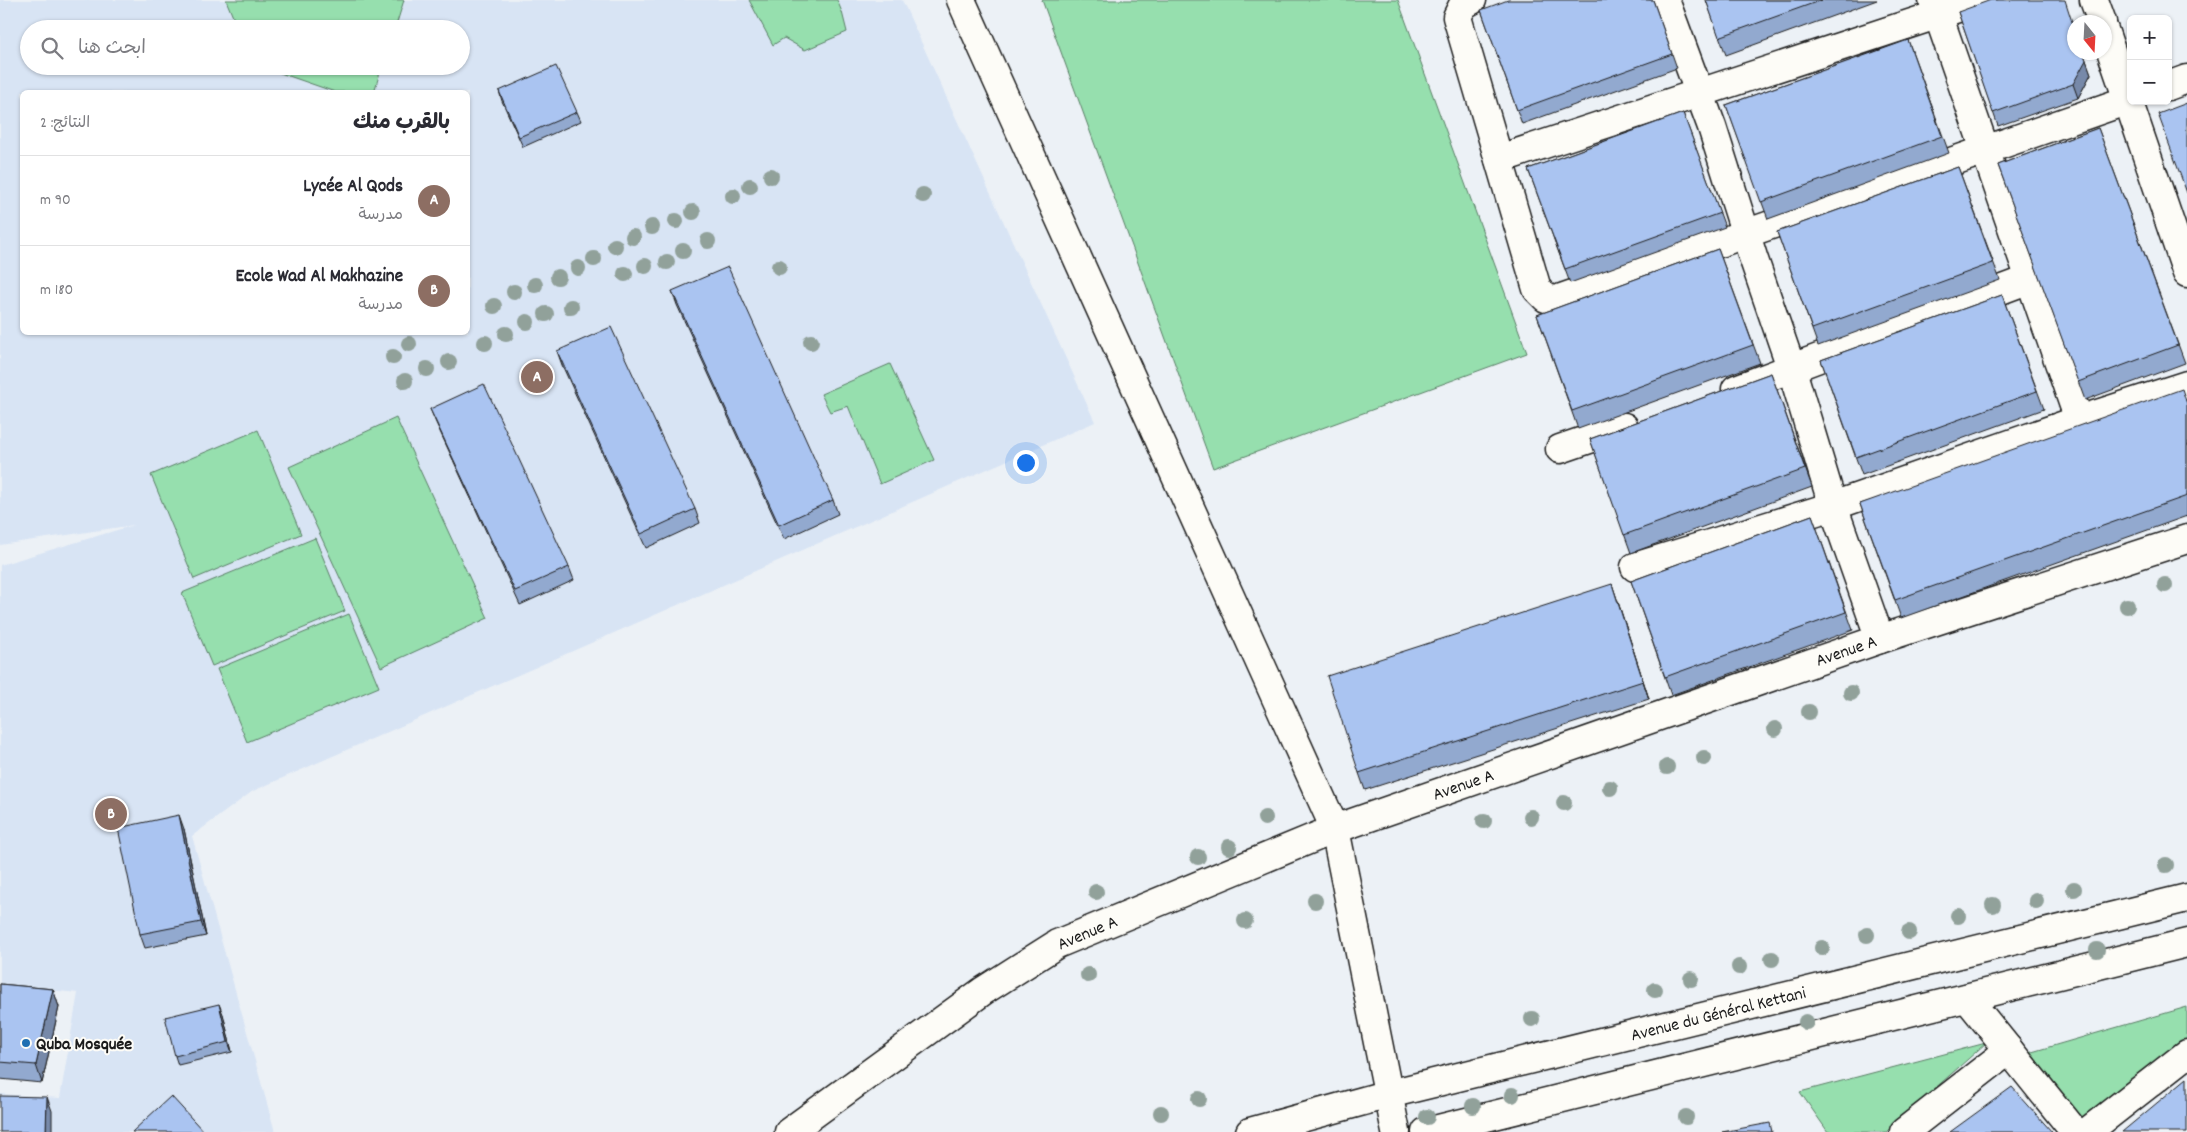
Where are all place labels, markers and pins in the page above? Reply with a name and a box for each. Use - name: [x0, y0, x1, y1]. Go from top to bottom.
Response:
- pin: A: [521, 358, 553, 396]
- pin: B: [95, 795, 127, 833]
- place label: Quba Mosquée: [36, 1033, 132, 1058]
- marker: Quba Mosquée: [20, 1037, 32, 1049]

